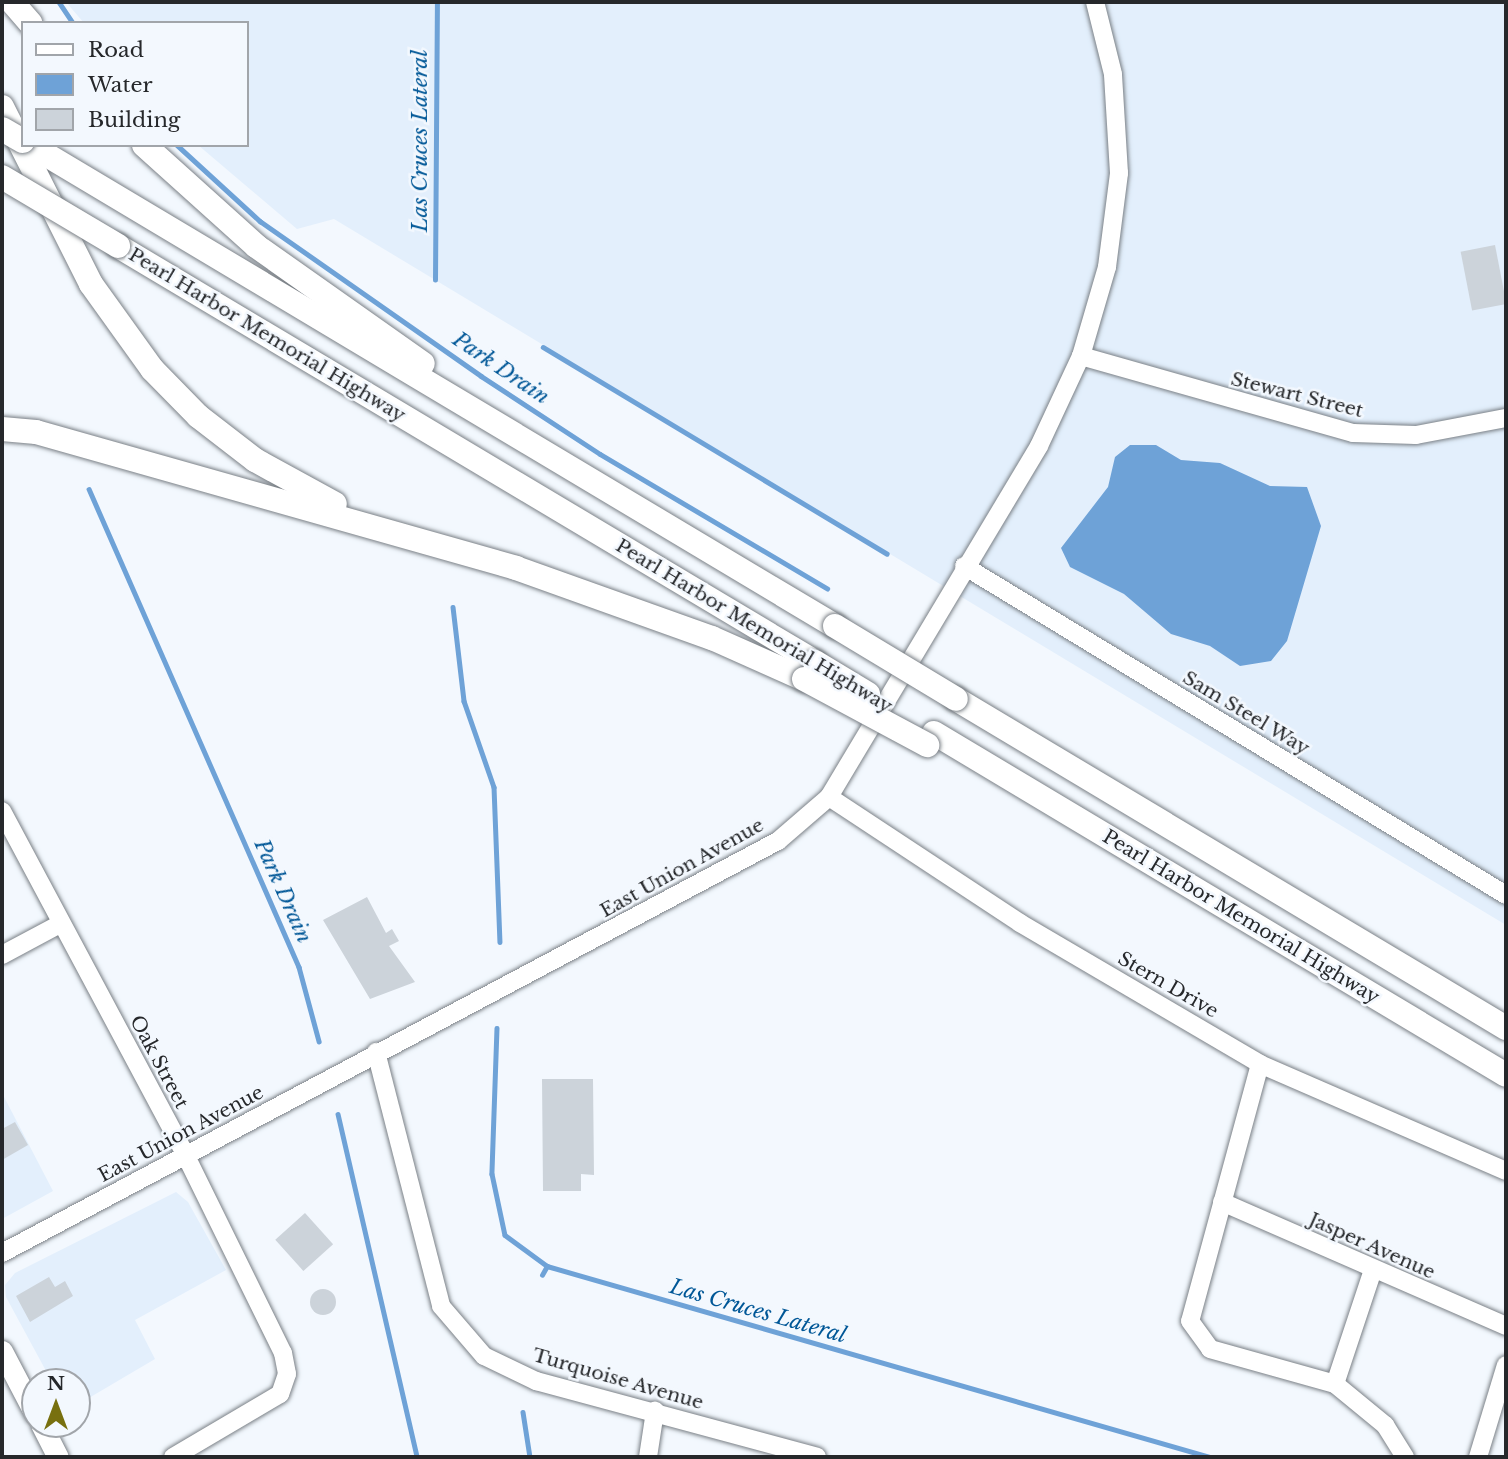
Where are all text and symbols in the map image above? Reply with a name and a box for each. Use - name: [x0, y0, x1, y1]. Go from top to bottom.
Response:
- legend: [21, 21, 248, 147]
- text: Road: [88, 37, 144, 63]
- water label: Las Cruces Lateral: [407, 50, 433, 232]
- text: Water: [88, 72, 152, 98]
- text: Building: [88, 107, 180, 133]
- street label: Pearl Harbor Memorial Highway: [124, 243, 410, 427]
- water label: Park Drain: [448, 327, 554, 409]
- street label: Stewart Street: [1229, 368, 1365, 422]
- street label: Pearl Harbor Memorial Highway: [611, 534, 897, 718]
- street label: Sam Steel Way: [1178, 666, 1314, 760]
- street label: East Union Avenue: [596, 813, 768, 923]
- street label: Pearl Harbor Memorial Highway: [1098, 825, 1384, 1009]
- water label: Park Drain: [249, 835, 317, 947]
- street label: Stern Drive: [1114, 947, 1222, 1023]
- street label: Oak Street: [125, 1011, 193, 1113]
- street label: East Union Avenue: [94, 1081, 268, 1187]
- street label: Jasper Avenue: [1305, 1208, 1439, 1284]
- water label: Las Cruces Lateral: [667, 1274, 849, 1348]
- street label: Turquoise Avenue: [530, 1344, 706, 1414]
- north arrow: [21, 1368, 91, 1438]
- text: N: [47, 1372, 65, 1395]

